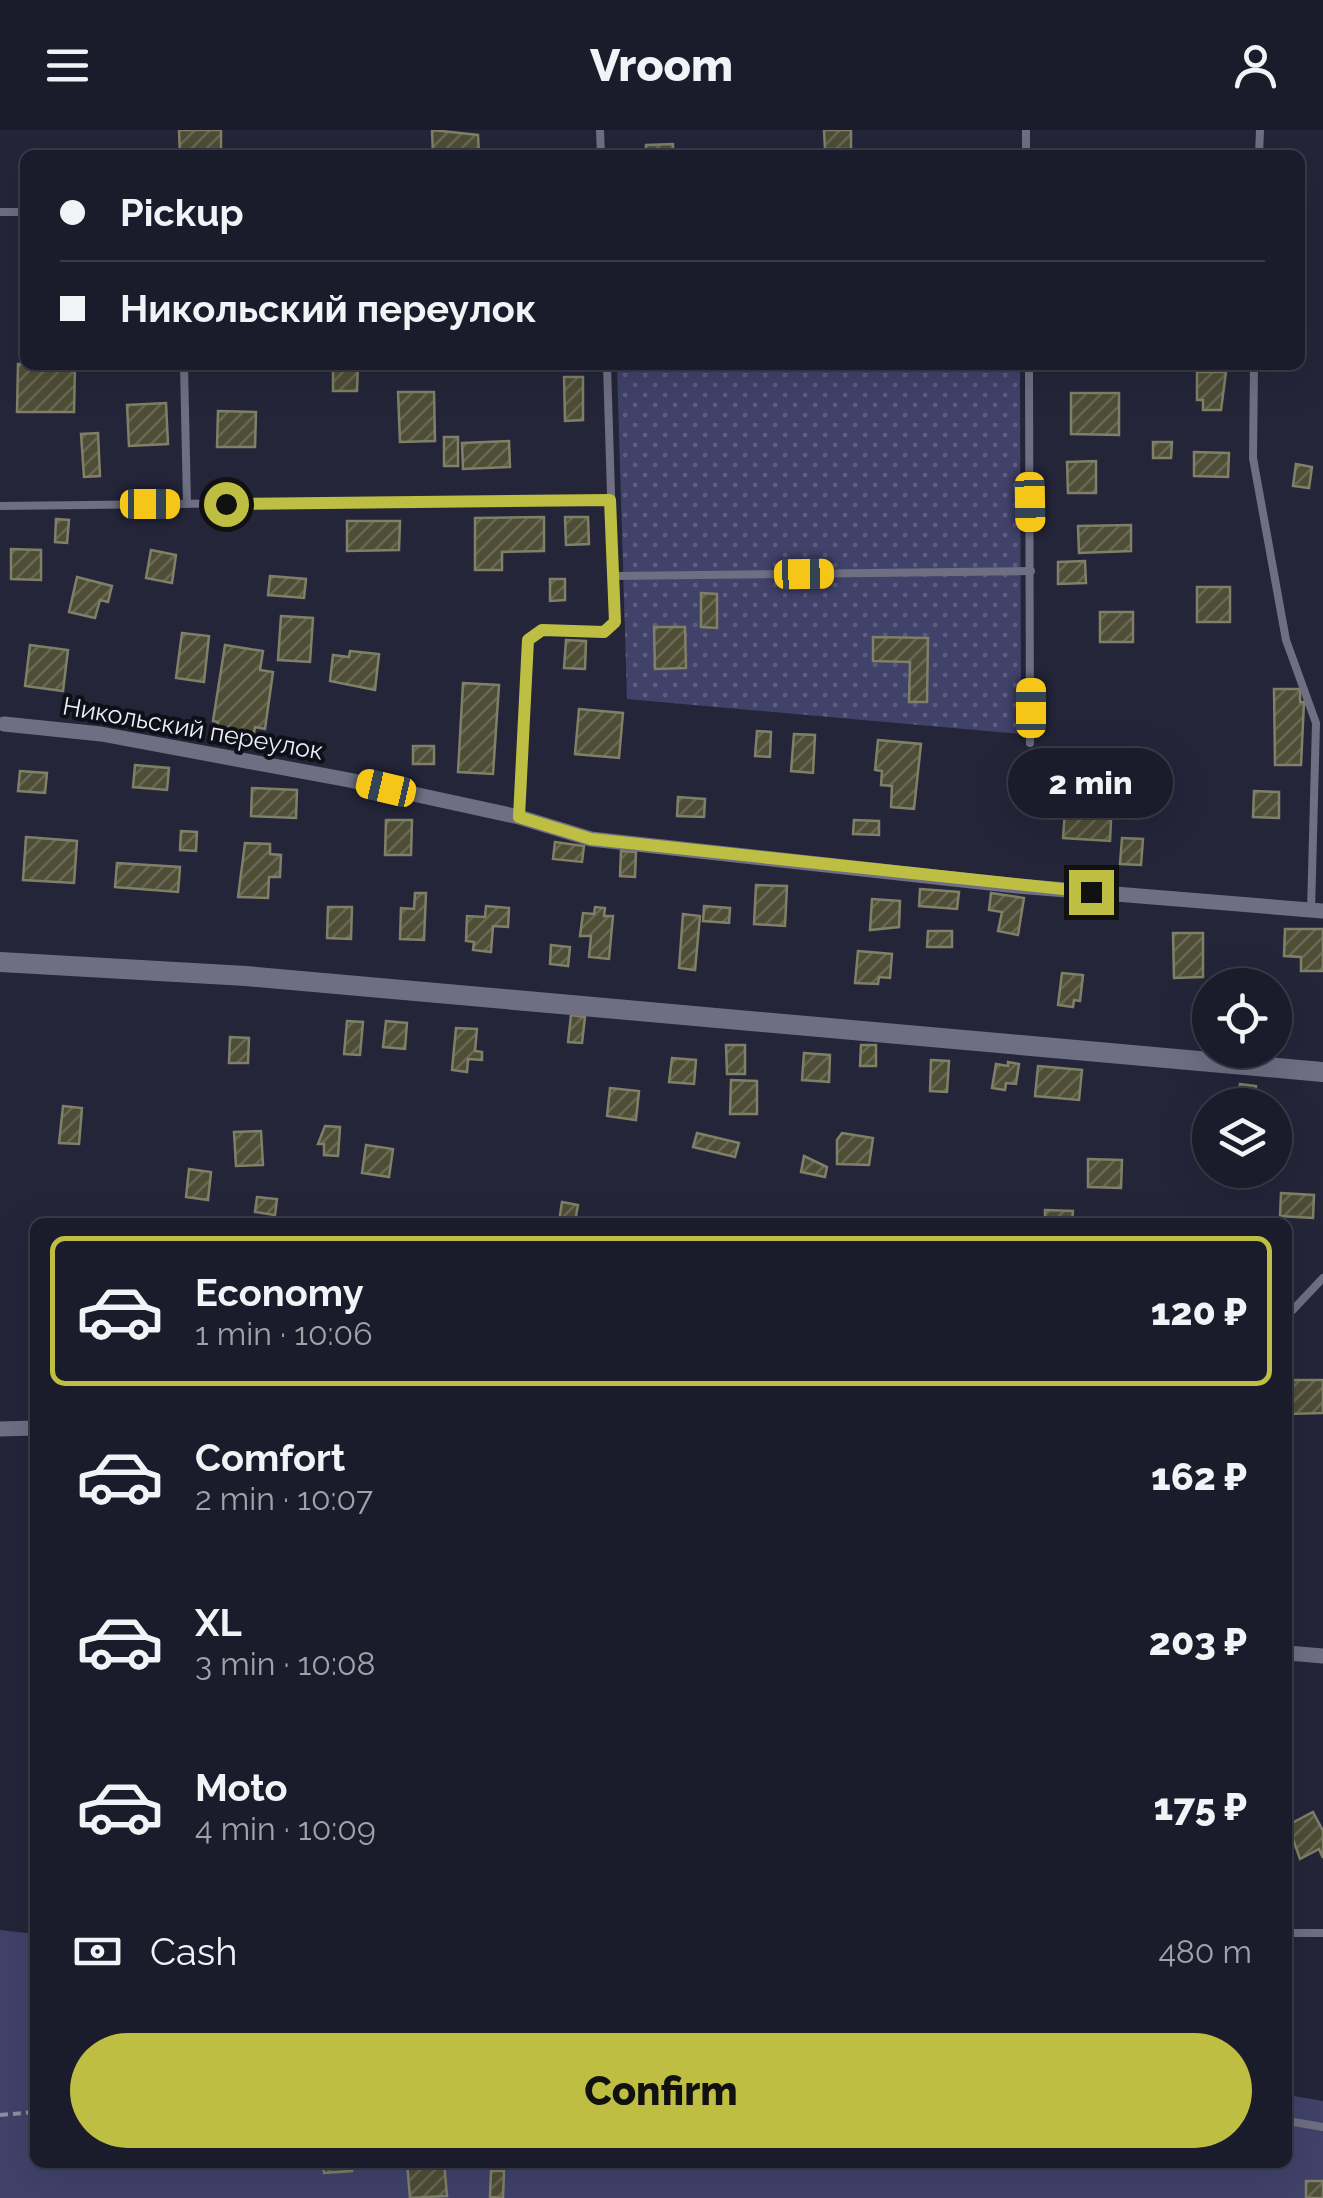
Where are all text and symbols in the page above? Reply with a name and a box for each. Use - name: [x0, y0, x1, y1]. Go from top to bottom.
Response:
- icon: menu: [40, 38, 95, 93]
- icon: person: [1228, 38, 1283, 93]
- text: Vroom: [590, 39, 733, 92]
- text: Pickup: [120, 190, 244, 235]
- text: Никольский переулок: [120, 286, 537, 331]
- car: [1014, 472, 1046, 532]
- route start: [204, 482, 249, 527]
- car: [120, 489, 180, 519]
- car: [774, 558, 834, 590]
- car: [1016, 678, 1046, 738]
- street label: Никольский переулок: [60, 690, 326, 766]
- callout: 2 min: [1008, 747, 1174, 817]
- text: 2 min: [1048, 764, 1133, 801]
- car: [353, 767, 419, 809]
- route end: [1069, 870, 1114, 915]
- map controls: [1192, 968, 1292, 1188]
- button: locate: [1192, 968, 1292, 1068]
- button: layers: [1192, 1088, 1292, 1188]
- icon: car: [75, 1266, 165, 1356]
- text: Economy: [195, 1270, 364, 1315]
- text: 120 ₽: [1151, 1289, 1247, 1334]
- text: 1 min · 10:06: [195, 1315, 372, 1352]
- icon: car: [75, 1431, 165, 1521]
- text: Comfort: [195, 1435, 345, 1480]
- text: 162 ₽: [1151, 1454, 1247, 1499]
- text: 2 min · 10:07: [195, 1480, 373, 1517]
- icon: car: [75, 1596, 165, 1686]
- text: XL: [195, 1600, 242, 1645]
- text: 203 ₽: [1149, 1619, 1247, 1664]
- text: 3 min · 10:08: [195, 1645, 376, 1682]
- icon: car: [75, 1761, 165, 1851]
- text: Moto: [195, 1765, 288, 1810]
- text: 175 ₽: [1154, 1784, 1247, 1829]
- text: 4 min · 10:09: [195, 1810, 376, 1847]
- icon: cash: [70, 1924, 125, 1979]
- text: Cash: [150, 1929, 237, 1974]
- text: 480 m: [1158, 1933, 1252, 1970]
- button: Confirm: [70, 2033, 1252, 2148]

